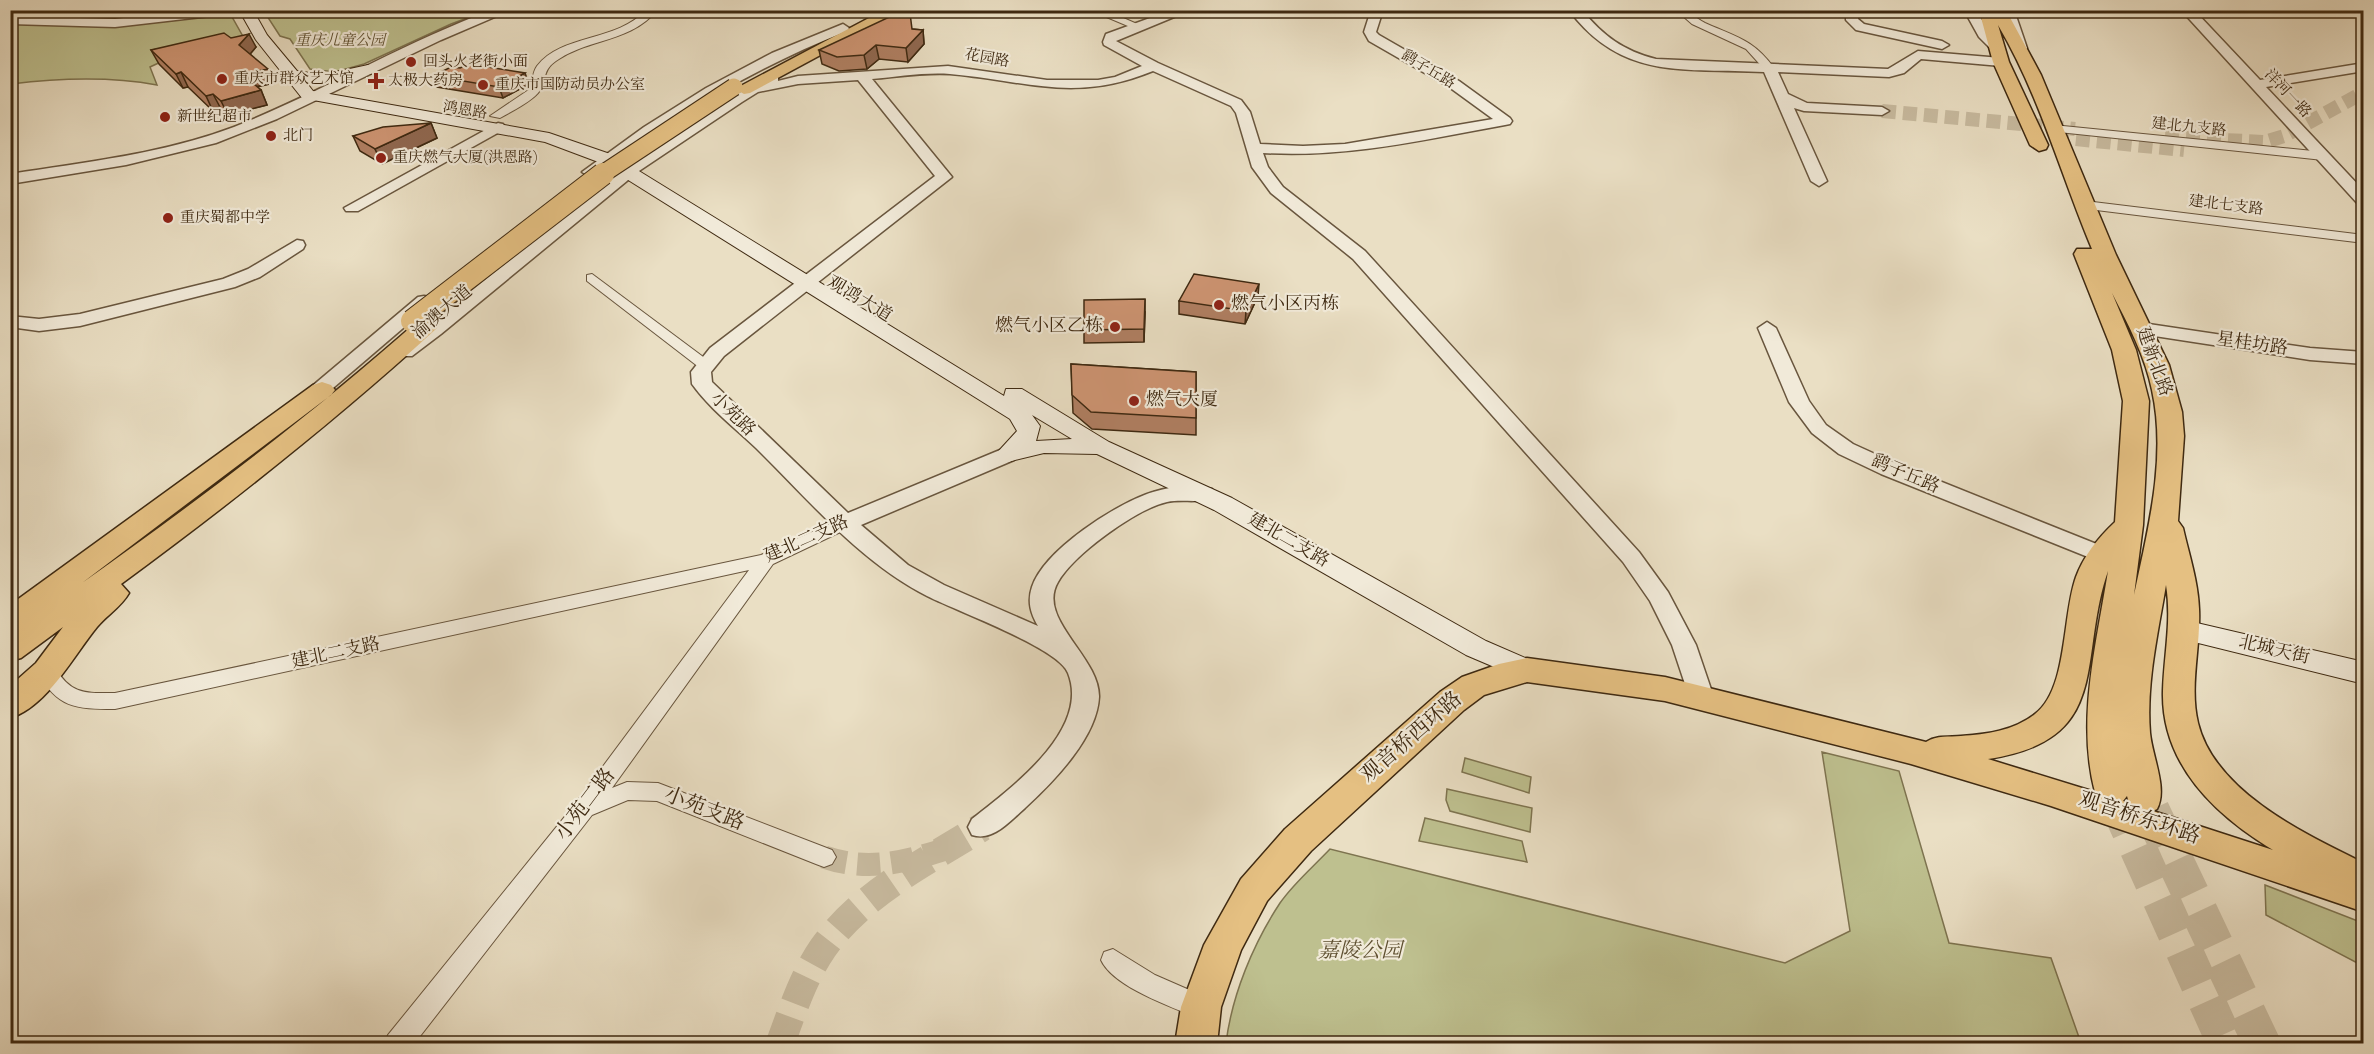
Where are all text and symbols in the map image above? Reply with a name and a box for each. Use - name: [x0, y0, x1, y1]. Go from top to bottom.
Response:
- park label: 重庆儿童公园: [295, 31, 387, 52]
- street label: 花园路: [963, 45, 1011, 73]
- street label: 鹞子丘路: [1397, 46, 1459, 94]
- place label: 回头火老街小面: [423, 52, 528, 73]
- marker: 回头火老街小面: [404, 55, 418, 69]
- street label: 洋河一路: [2259, 65, 2315, 123]
- place label: 重庆市群众艺术馆: [234, 69, 354, 90]
- place label: 太极大药房: [388, 71, 463, 92]
- marker: 重庆市群众艺术馆: [215, 72, 229, 86]
- marker: 太极大药房: [369, 74, 383, 88]
- place label: 重庆市国防动员办公室: [495, 75, 645, 96]
- marker: 重庆市国防动员办公室: [476, 78, 490, 92]
- street label: 鸿恩路: [441, 97, 489, 125]
- place label: 新世纪超市: [177, 107, 252, 128]
- marker: 新世纪超市: [158, 110, 172, 124]
- street label: 建北九支路: [2151, 114, 2227, 142]
- place label: 北门: [283, 126, 313, 147]
- marker: 北门: [264, 129, 278, 143]
- place label: 重庆燃气大厦(洪恩路): [393, 148, 538, 169]
- marker: 重庆燃气大厦(洪恩路): [374, 151, 388, 165]
- street label: 建北七支路: [2187, 191, 2265, 221]
- place label: 重庆蜀都中学: [180, 208, 270, 229]
- marker: 重庆蜀都中学: [161, 211, 175, 225]
- street label: 观鸿大道: [821, 270, 897, 330]
- street label: 渝澳大道: [407, 280, 479, 346]
- place label: 燃气小区丙栋: [1231, 292, 1339, 318]
- marker: 燃气小区丙栋: [1212, 298, 1226, 312]
- place label: 燃气小区乙栋: [995, 314, 1103, 340]
- marker: 燃气小区乙栋: [1108, 320, 1122, 334]
- street label: 建新北路: [2128, 324, 2178, 400]
- street label: 星桂坊路: [2215, 327, 2289, 363]
- street label: 小苑路: [704, 387, 760, 443]
- place label: 燃气大厦: [1146, 388, 1218, 414]
- marker: 燃气大厦: [1127, 394, 1141, 408]
- street label: 鹞子丘路: [1867, 449, 1943, 501]
- street label: 建北二支路: [1243, 507, 1333, 575]
- street label: 建北二支路: [761, 510, 853, 570]
- street label: 北城天街: [2236, 630, 2312, 672]
- street label: 建北二支路: [289, 632, 383, 676]
- street label: 观音桥西环路: [1355, 685, 1469, 791]
- street label: 小苑二路: [549, 762, 623, 848]
- street label: 小苑支路: [659, 781, 749, 839]
- street label: 观音桥东环路: [2074, 785, 2204, 853]
- park label: 嘉陵公园: [1318, 937, 1405, 967]

